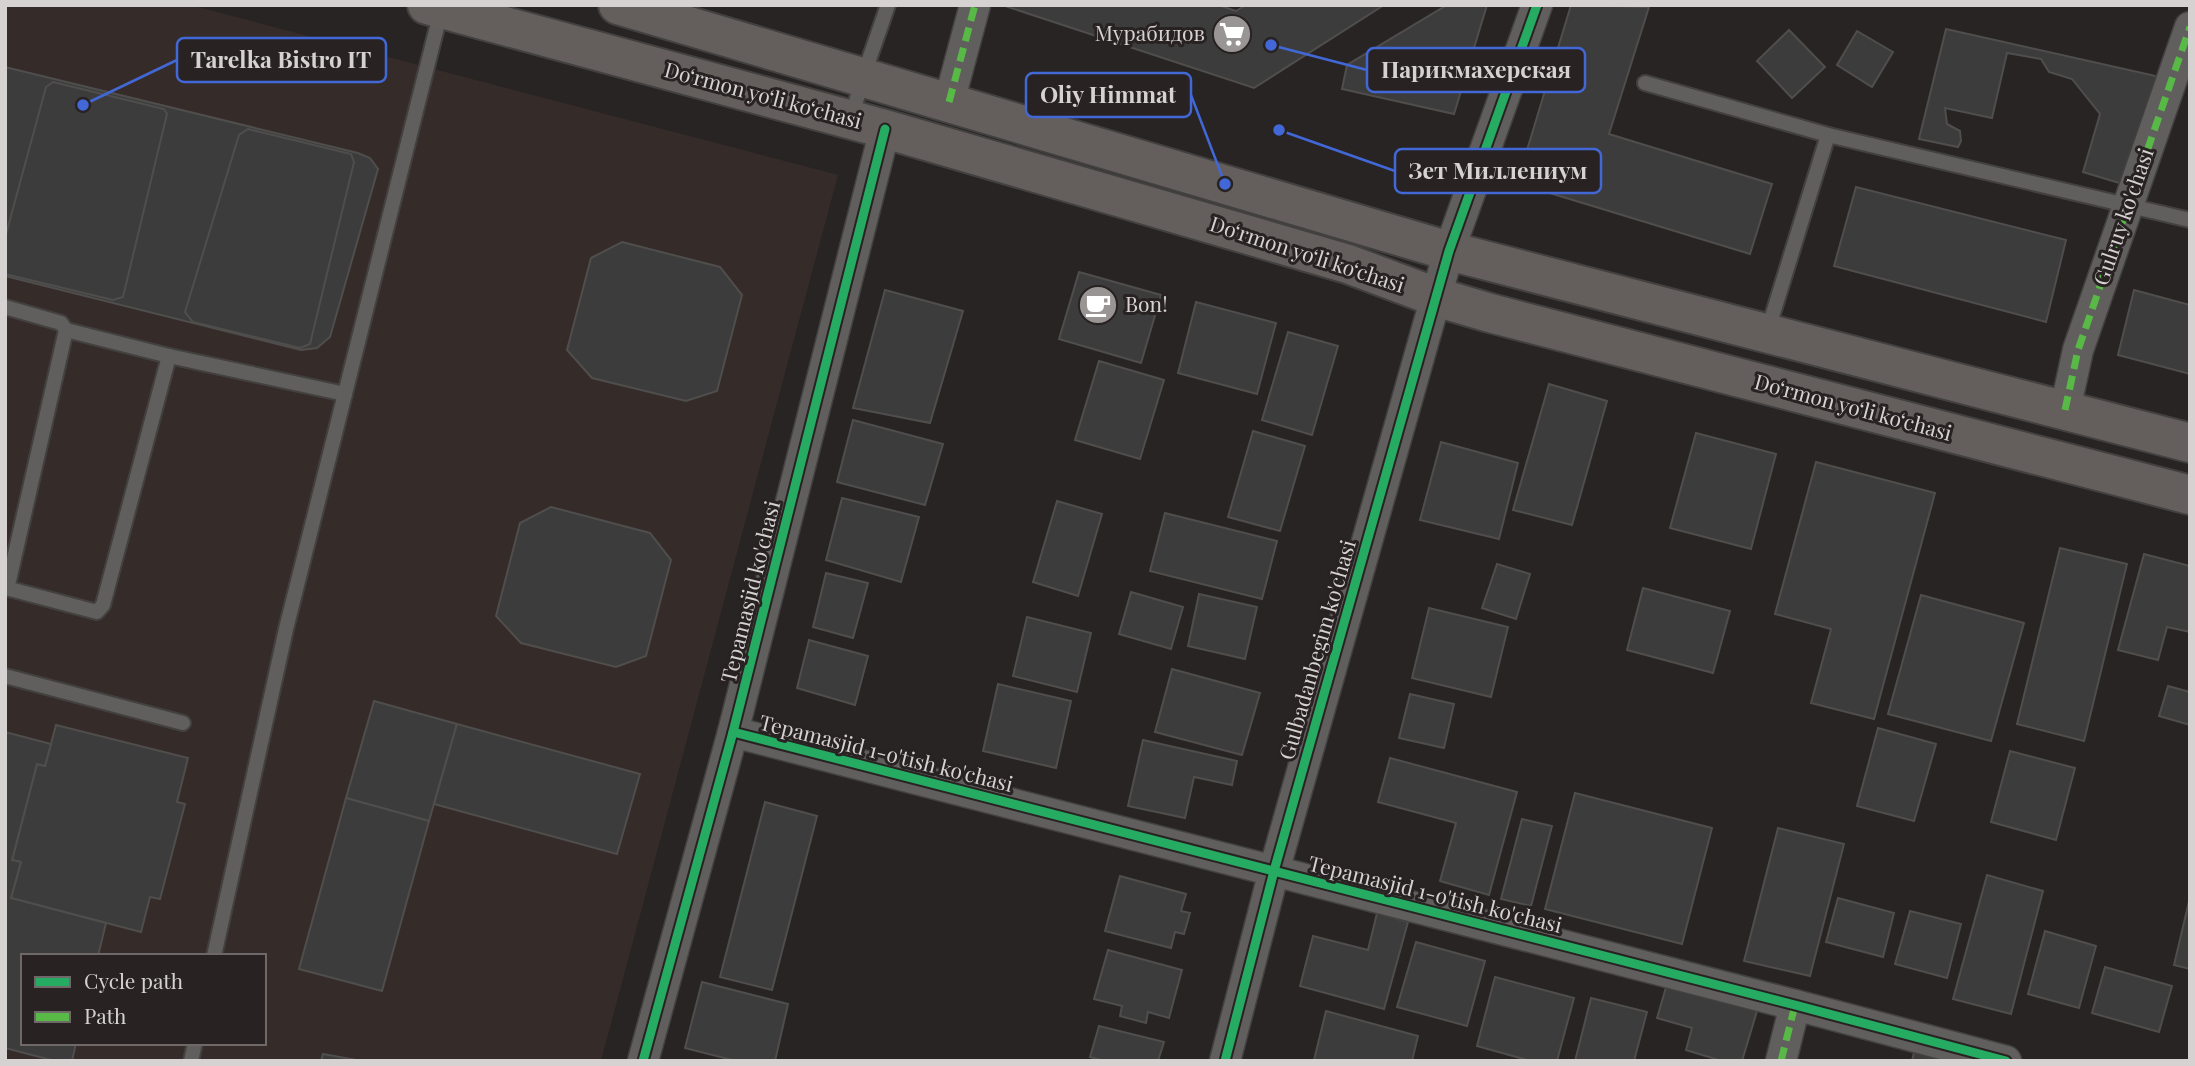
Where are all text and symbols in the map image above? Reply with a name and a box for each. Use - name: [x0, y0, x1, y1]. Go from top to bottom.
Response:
- supermarket icon: Мурабидов: [1211, 13, 1253, 55]
- place label: Мурабидов: [1095, 18, 1205, 46]
- callout: Tarelka Bistro IT: [177, 38, 386, 82]
- text: Tarelka Bistro IT: [191, 43, 371, 74]
- callout: Парикмахерская: [1367, 48, 1585, 92]
- text: Парикмахерская: [1381, 53, 1571, 84]
- street label: Do‘rmon yo‘li ko‘chasi: [662, 54, 865, 134]
- callout: Oliy Himmat: [1026, 73, 1191, 117]
- text: Oliy Himmat: [1040, 78, 1177, 109]
- street label: Gulruy ko'chasi: [2086, 144, 2159, 289]
- callout: Зет Миллениум: [1395, 149, 1601, 193]
- text: Зет Миллениум: [1409, 154, 1587, 185]
- street label: Do‘rmon yo‘li ko‘chasi: [1207, 208, 1409, 298]
- cafe icon: Bon!: [1077, 284, 1119, 326]
- place label: Bon!: [1125, 289, 1168, 317]
- street label: Do‘rmon yo‘li ko‘chasi: [1752, 366, 1955, 446]
- street label: Tepamasjid ko'chasi: [713, 498, 785, 685]
- street label: Gulbadanbegim ko'chasi: [1271, 536, 1361, 763]
- street label: Tepamasjid 1-o'tish ko'chasi: [757, 707, 1016, 797]
- street label: Tepamasjid 1-o'tish ko'chasi: [1306, 848, 1565, 938]
- legend: [21, 954, 266, 1045]
- text: Cycle path: [84, 966, 184, 994]
- text: Path: [84, 1001, 127, 1029]

